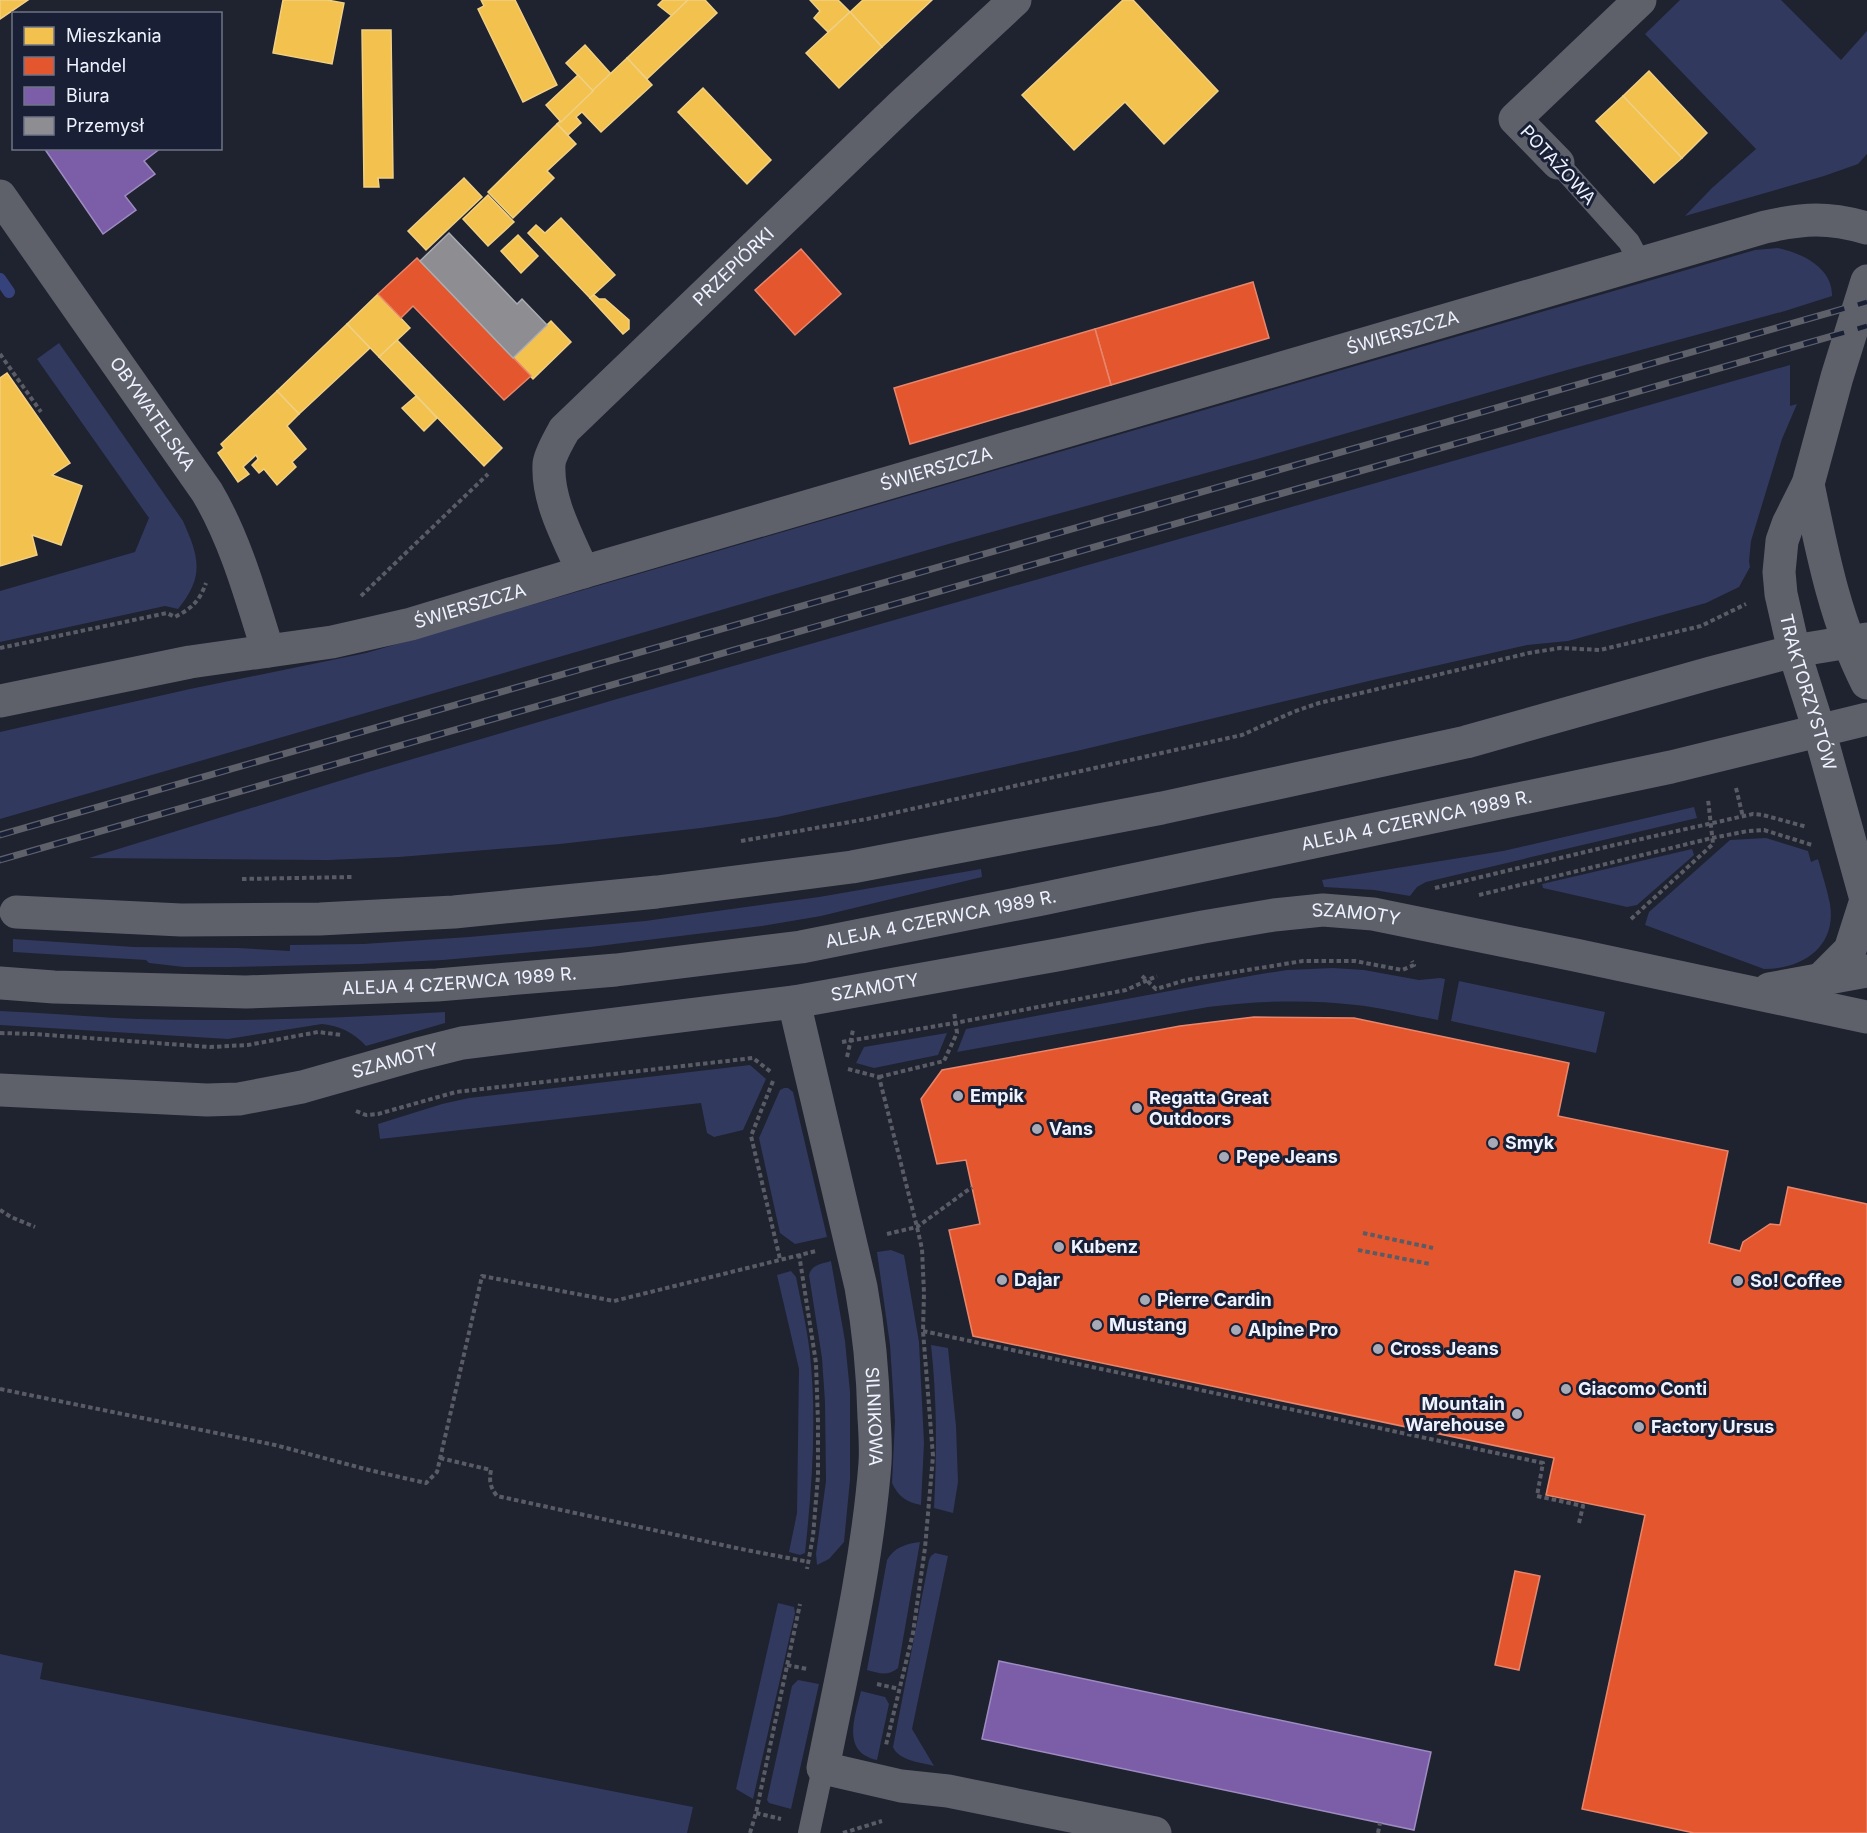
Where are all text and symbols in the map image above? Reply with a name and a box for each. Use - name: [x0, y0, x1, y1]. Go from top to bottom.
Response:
- legend: [12, 12, 222, 150]
- text: Mieszkania: [66, 25, 162, 46]
- text: Handel: [66, 55, 126, 76]
- text: Biura: [66, 85, 110, 106]
- text: Przemysł: [66, 115, 145, 136]
- street label: POTAŻOWA: [1516, 120, 1601, 209]
- street label: PRZEPIÓRKI: [689, 223, 778, 310]
- street label: ŚWIERSZCZA: [1344, 306, 1461, 359]
- street label: OBYWATELSKA: [106, 353, 200, 475]
- street label: ŚWIERSZCZA: [877, 442, 995, 495]
- street label: ŚWIERSZCZA: [411, 579, 528, 632]
- street label: TRAKTORZYSTÓW: [1776, 612, 1841, 773]
- street label: ALEJA 4 CZERWCA 1989 R.: [1299, 785, 1534, 854]
- street label: ALEJA 4 CZERWCA 1989 R.: [823, 885, 1058, 952]
- street label: SZAMOTY: [1310, 899, 1402, 929]
- street label: ALEJA 4 CZERWCA 1989 R.: [342, 962, 578, 998]
- street label: SZAMOTY: [829, 969, 920, 1005]
- street label: SZAMOTY: [349, 1038, 440, 1082]
- place label: Empik: [970, 1085, 1025, 1106]
- place label: Regatta Great Outdoors: [1149, 1087, 1269, 1129]
- marker: Empik: [951, 1089, 965, 1103]
- marker: Regatta Great Outdoors: [1130, 1101, 1144, 1115]
- place label: Vans: [1049, 1118, 1093, 1139]
- marker: Vans: [1030, 1122, 1044, 1136]
- place label: Smyk: [1505, 1132, 1555, 1153]
- marker: Smyk: [1486, 1136, 1500, 1150]
- place label: Pepe Jeans: [1236, 1146, 1338, 1167]
- marker: Pepe Jeans: [1217, 1150, 1231, 1164]
- place label: Kubenz: [1071, 1236, 1138, 1257]
- marker: Kubenz: [1052, 1240, 1066, 1254]
- place label: Dajar: [1014, 1269, 1060, 1290]
- place label: So! Coffee: [1750, 1270, 1842, 1291]
- marker: Dajar: [995, 1273, 1009, 1287]
- marker: So! Coffee: [1731, 1274, 1745, 1288]
- place label: Pierre Cardin: [1157, 1289, 1272, 1310]
- marker: Pierre Cardin: [1138, 1293, 1152, 1307]
- place label: Mustang: [1109, 1314, 1187, 1335]
- marker: Mustang: [1090, 1318, 1104, 1332]
- place label: Alpine Pro: [1248, 1319, 1338, 1340]
- marker: Alpine Pro: [1229, 1323, 1243, 1337]
- place label: Cross Jeans: [1390, 1338, 1499, 1359]
- marker: Cross Jeans: [1371, 1342, 1385, 1356]
- street label: SILNIKOWA: [861, 1366, 887, 1467]
- place label: Giacomo Conti: [1578, 1378, 1707, 1399]
- marker: Giacomo Conti: [1559, 1382, 1573, 1396]
- place label: Mountain Warehouse: [1405, 1393, 1505, 1435]
- marker: Mountain Warehouse: [1510, 1407, 1524, 1421]
- place label: Factory Ursus: [1651, 1416, 1774, 1437]
- marker: Factory Ursus: [1632, 1420, 1646, 1434]

